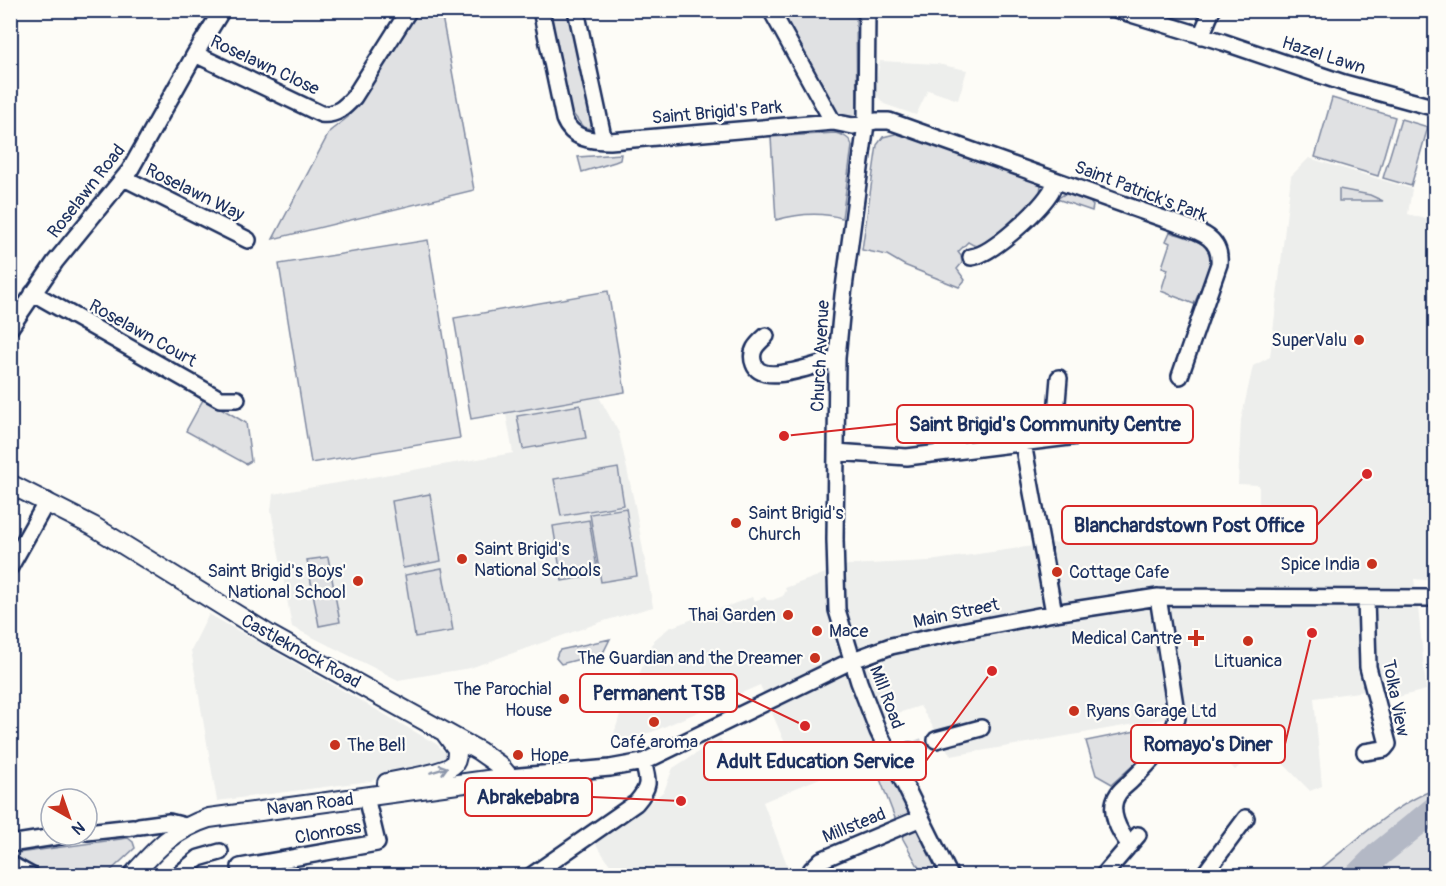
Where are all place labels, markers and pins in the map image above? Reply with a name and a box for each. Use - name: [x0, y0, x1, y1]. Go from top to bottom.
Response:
- place label: SuperValu: [1271, 329, 1347, 352]
- marker: SuperValu: [1352, 333, 1366, 347]
- callout: Saint Brigid's Community Centre: [897, 405, 1193, 443]
- place label: Saint Brigid's Church: [748, 502, 844, 546]
- callout: Blanchardstown Post Office: [1062, 506, 1317, 544]
- marker: Saint Brigid's Church: [729, 516, 743, 530]
- place label: Saint Brigid's National Schools: [474, 538, 600, 582]
- marker: Saint Brigid's National Schools: [455, 552, 469, 566]
- place label: Spice India: [1280, 553, 1360, 576]
- marker: Spice India: [1365, 557, 1379, 571]
- place label: Saint Brigid's Boys' National School: [207, 560, 346, 604]
- place label: Cottage Cafe: [1069, 561, 1169, 584]
- marker: Cottage Cafe: [1050, 565, 1064, 579]
- marker: Saint Brigid's Boys' National School: [351, 574, 365, 588]
- place label: Thai Garden: [688, 604, 776, 627]
- marker: Thai Garden: [781, 608, 795, 622]
- place label: Mace: [829, 620, 868, 643]
- marker: Mace: [810, 624, 824, 638]
- place label: Medical Cantre: [1071, 627, 1182, 650]
- marker: Medical Cantre: [1187, 629, 1205, 647]
- marker: Lituanica: [1241, 634, 1255, 648]
- place label: The Guardian and the Dreamer: [577, 647, 804, 670]
- place label: Lituanica: [1214, 650, 1282, 673]
- marker: The Guardian and the Dreamer: [808, 651, 822, 665]
- callout: Permanent TSB: [580, 674, 737, 712]
- place label: The Parochial House: [454, 678, 552, 722]
- marker: The Parochial House: [557, 692, 571, 706]
- place label: Ryans Garage Ltd: [1086, 700, 1217, 723]
- marker: Ryans Garage Ltd: [1067, 704, 1081, 718]
- marker: Café aroma: [647, 715, 661, 729]
- callout: Romayo's Diner: [1131, 725, 1285, 763]
- place label: Café aroma: [610, 731, 698, 754]
- place label: The Bell: [347, 734, 406, 757]
- marker: The Bell: [328, 738, 342, 752]
- callout: Adult Education Service: [704, 742, 926, 780]
- place label: Hope: [530, 744, 569, 767]
- marker: Hope: [511, 748, 525, 762]
- callout: Abrakebabra: [465, 778, 592, 816]

